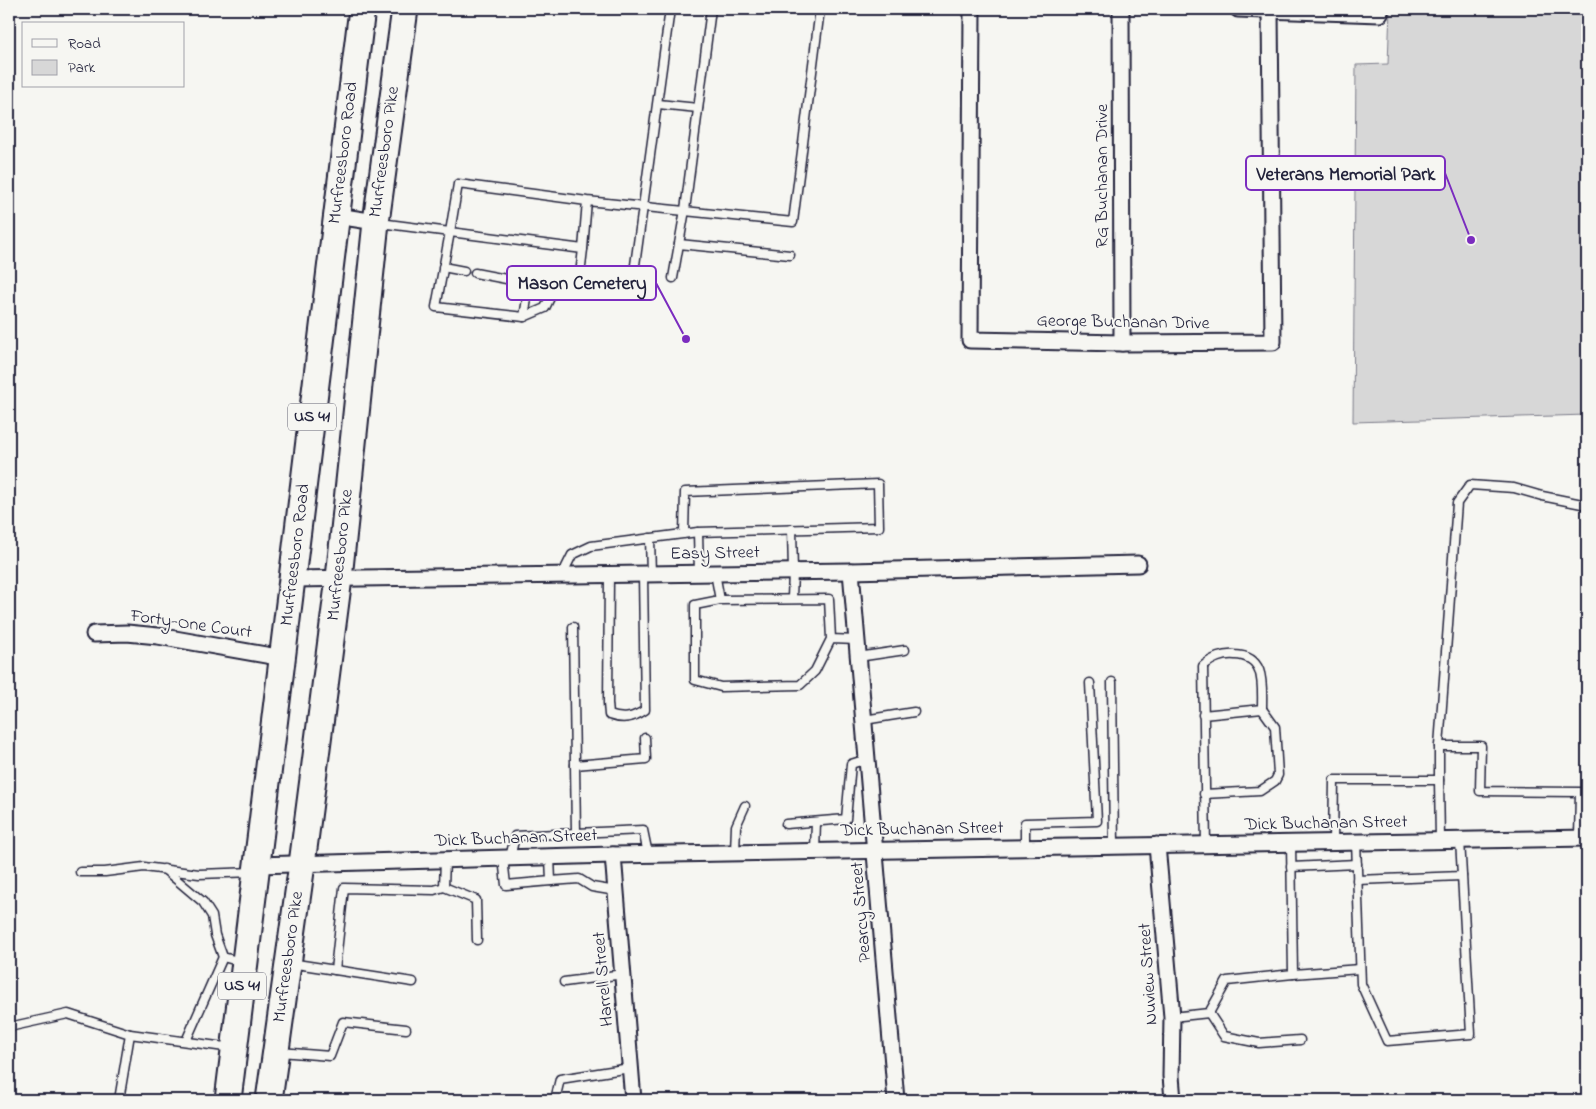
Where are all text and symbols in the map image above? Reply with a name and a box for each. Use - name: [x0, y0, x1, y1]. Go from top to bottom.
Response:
- legend: [22, 22, 185, 88]
- text: Road: [68, 33, 101, 55]
- text: Park: [68, 57, 96, 79]
- street label: Murfreesboro Road: [322, 81, 366, 225]
- street label: Murfreesboro Pike: [363, 84, 407, 219]
- street label: RG Buchanan Drive: [1090, 103, 1116, 248]
- callout: Veterans Memorial Park: [1246, 156, 1445, 190]
- text: Veterans Memorial Park: [1256, 162, 1436, 189]
- callout: Mason Cemetery: [507, 266, 656, 300]
- text: Mason Cemetery: [517, 271, 647, 300]
- street label: George Buchanan Drive: [1036, 308, 1211, 339]
- road number: US 41: [288, 404, 336, 431]
- street label: Murfreesboro Road: [274, 483, 318, 627]
- street label: Murfreesboro Pike: [321, 487, 361, 622]
- street label: Easy Street: [670, 540, 760, 568]
- street label: Forty-One Court: [128, 603, 253, 646]
- street label: Dick Buchanan Street: [1243, 810, 1408, 838]
- street label: Dick Buchanan Street: [839, 816, 1004, 844]
- street label: Dick Buchanan Street: [433, 823, 598, 855]
- street label: Pearcy Street: [845, 861, 879, 963]
- street label: Murfreesboro Pike: [267, 889, 311, 1024]
- street label: Nuview Street: [1132, 922, 1166, 1026]
- street label: Harrell Street: [587, 930, 621, 1028]
- road number: US 41: [218, 972, 266, 999]

